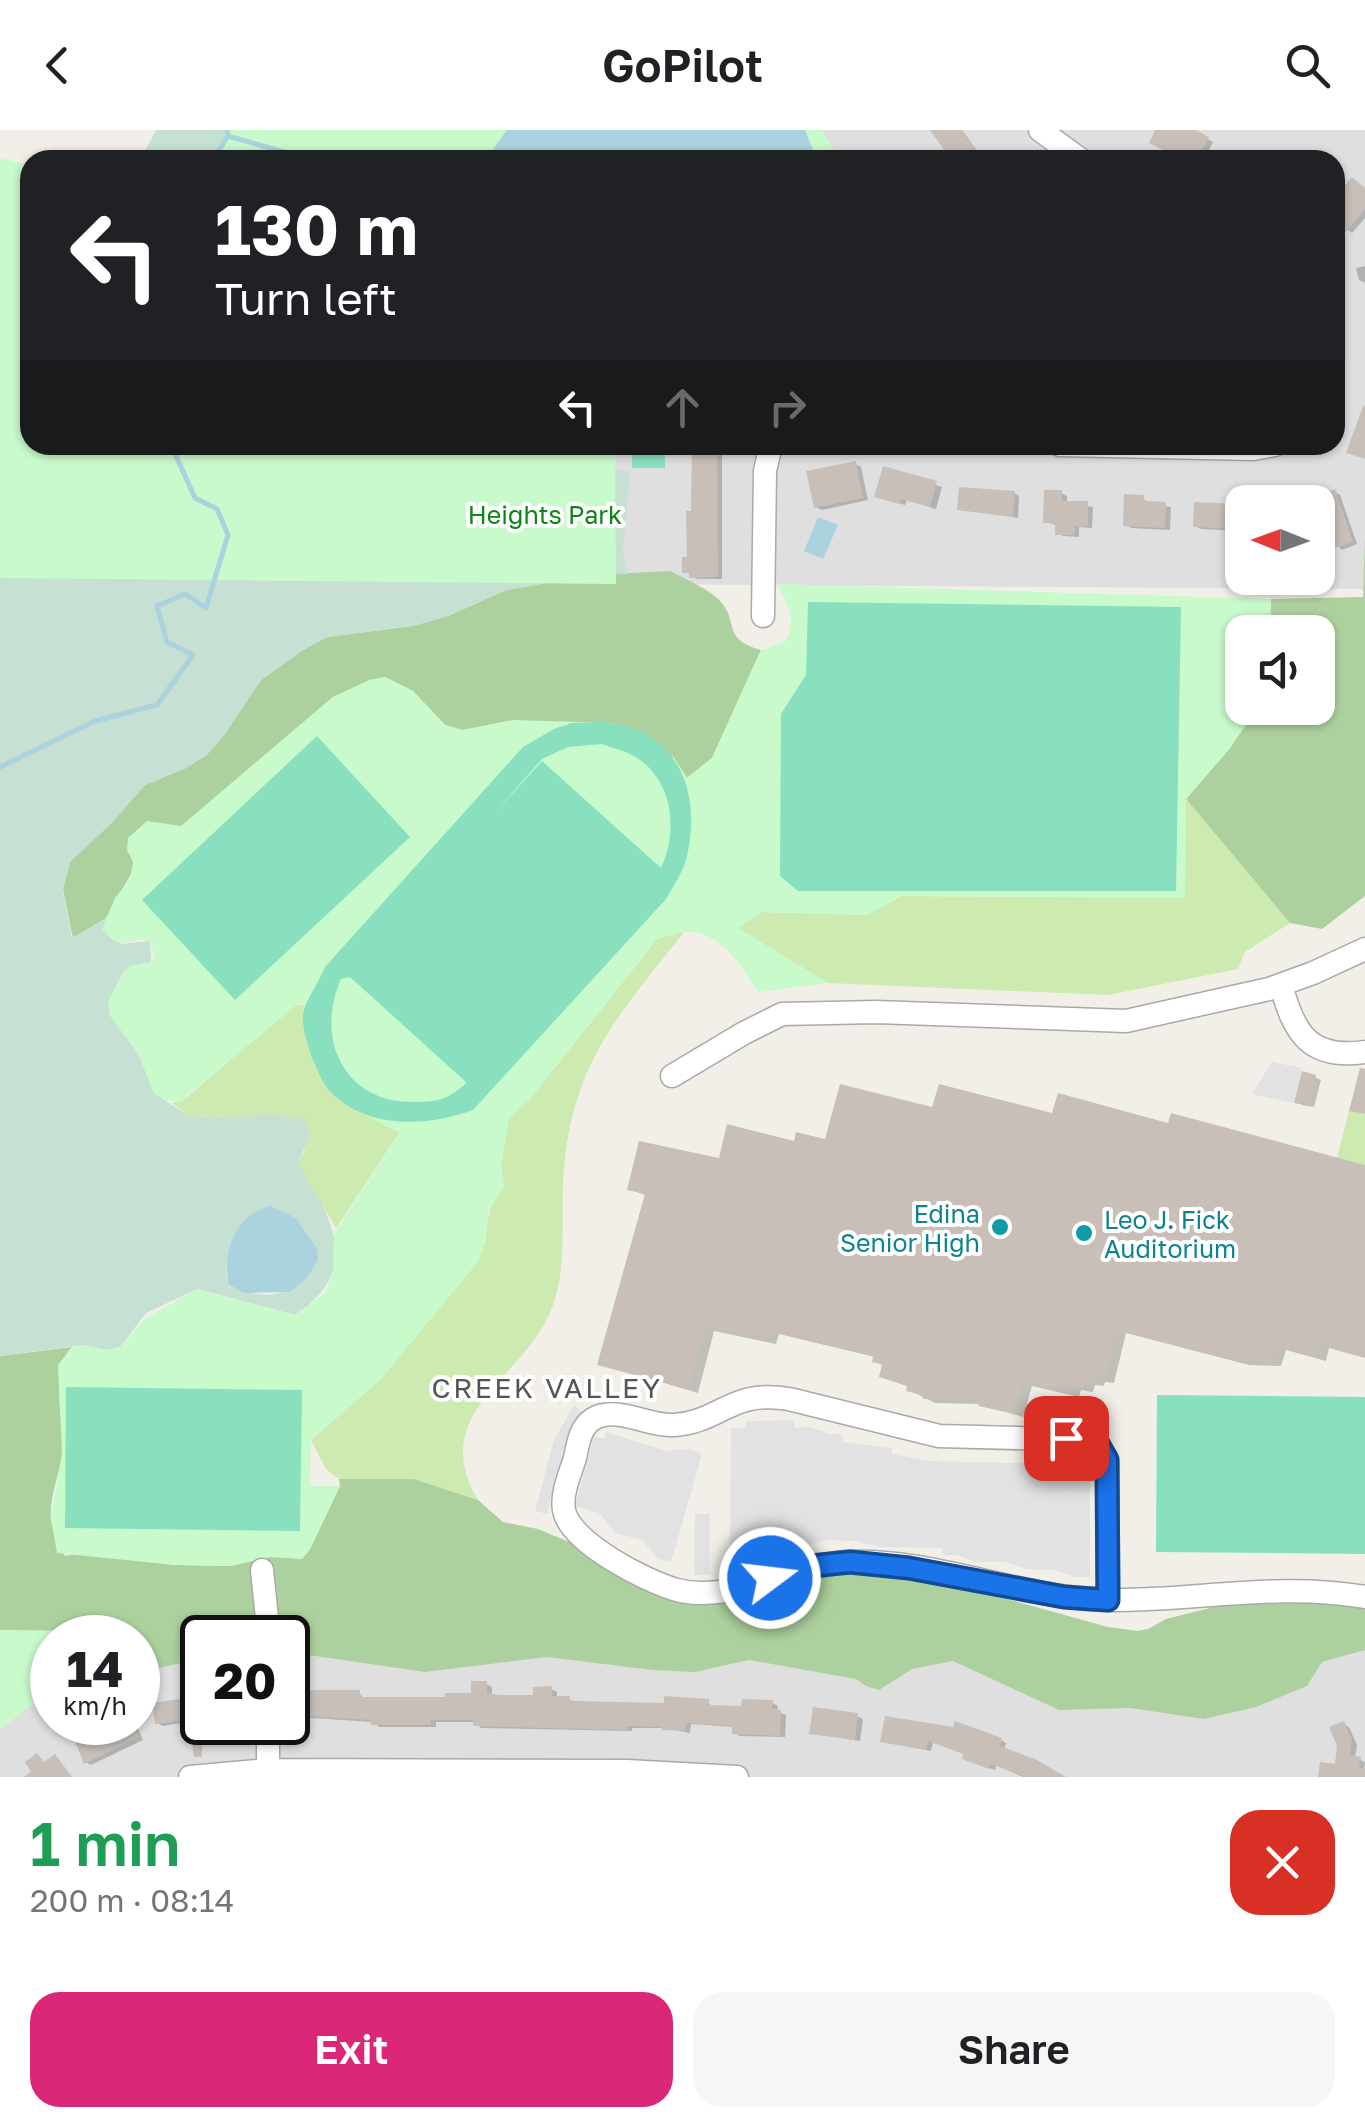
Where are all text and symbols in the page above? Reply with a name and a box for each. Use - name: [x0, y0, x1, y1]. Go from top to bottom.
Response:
- icon: back: [30, 38, 85, 93]
- text: GoPilot: [602, 38, 763, 92]
- icon: search: [1280, 38, 1335, 93]
- text: 130 m: [215, 186, 418, 270]
- icon: left: [50, 190, 180, 320]
- text: Turn left: [215, 271, 397, 325]
- icon: left: [550, 380, 605, 435]
- icon: ahead: [655, 380, 710, 435]
- icon: right: [760, 380, 815, 435]
- north arrow: [1225, 485, 1335, 595]
- map controls: [1225, 485, 1335, 725]
- park label: Heights Park: [468, 499, 622, 530]
- button: sound: [1225, 615, 1335, 725]
- place label: Edina Senior High: [840, 1198, 980, 1258]
- place label: Leo J. Fick Auditorium: [1104, 1204, 1236, 1264]
- marker: Edina Senior High: [989, 1216, 1011, 1238]
- marker: Leo J. Fick Auditorium: [1073, 1222, 1095, 1244]
- district label: CREEK VALLEY: [432, 1371, 662, 1404]
- pin: [1024, 1396, 1109, 1481]
- icon: arrive: [1039, 1411, 1094, 1466]
- position arrow: [718, 1526, 822, 1630]
- speed limit sign: 20: [180, 1615, 310, 1745]
- text: 14: [66, 1638, 123, 1698]
- text: km/h: [63, 1690, 127, 1721]
- text: 1 min: [30, 1807, 180, 1879]
- button: close: [1230, 1810, 1335, 1915]
- text: 200 m · 08:14: [30, 1881, 234, 1919]
- button: Exit: [30, 1992, 673, 2107]
- button: Share: [693, 1992, 1335, 2107]

